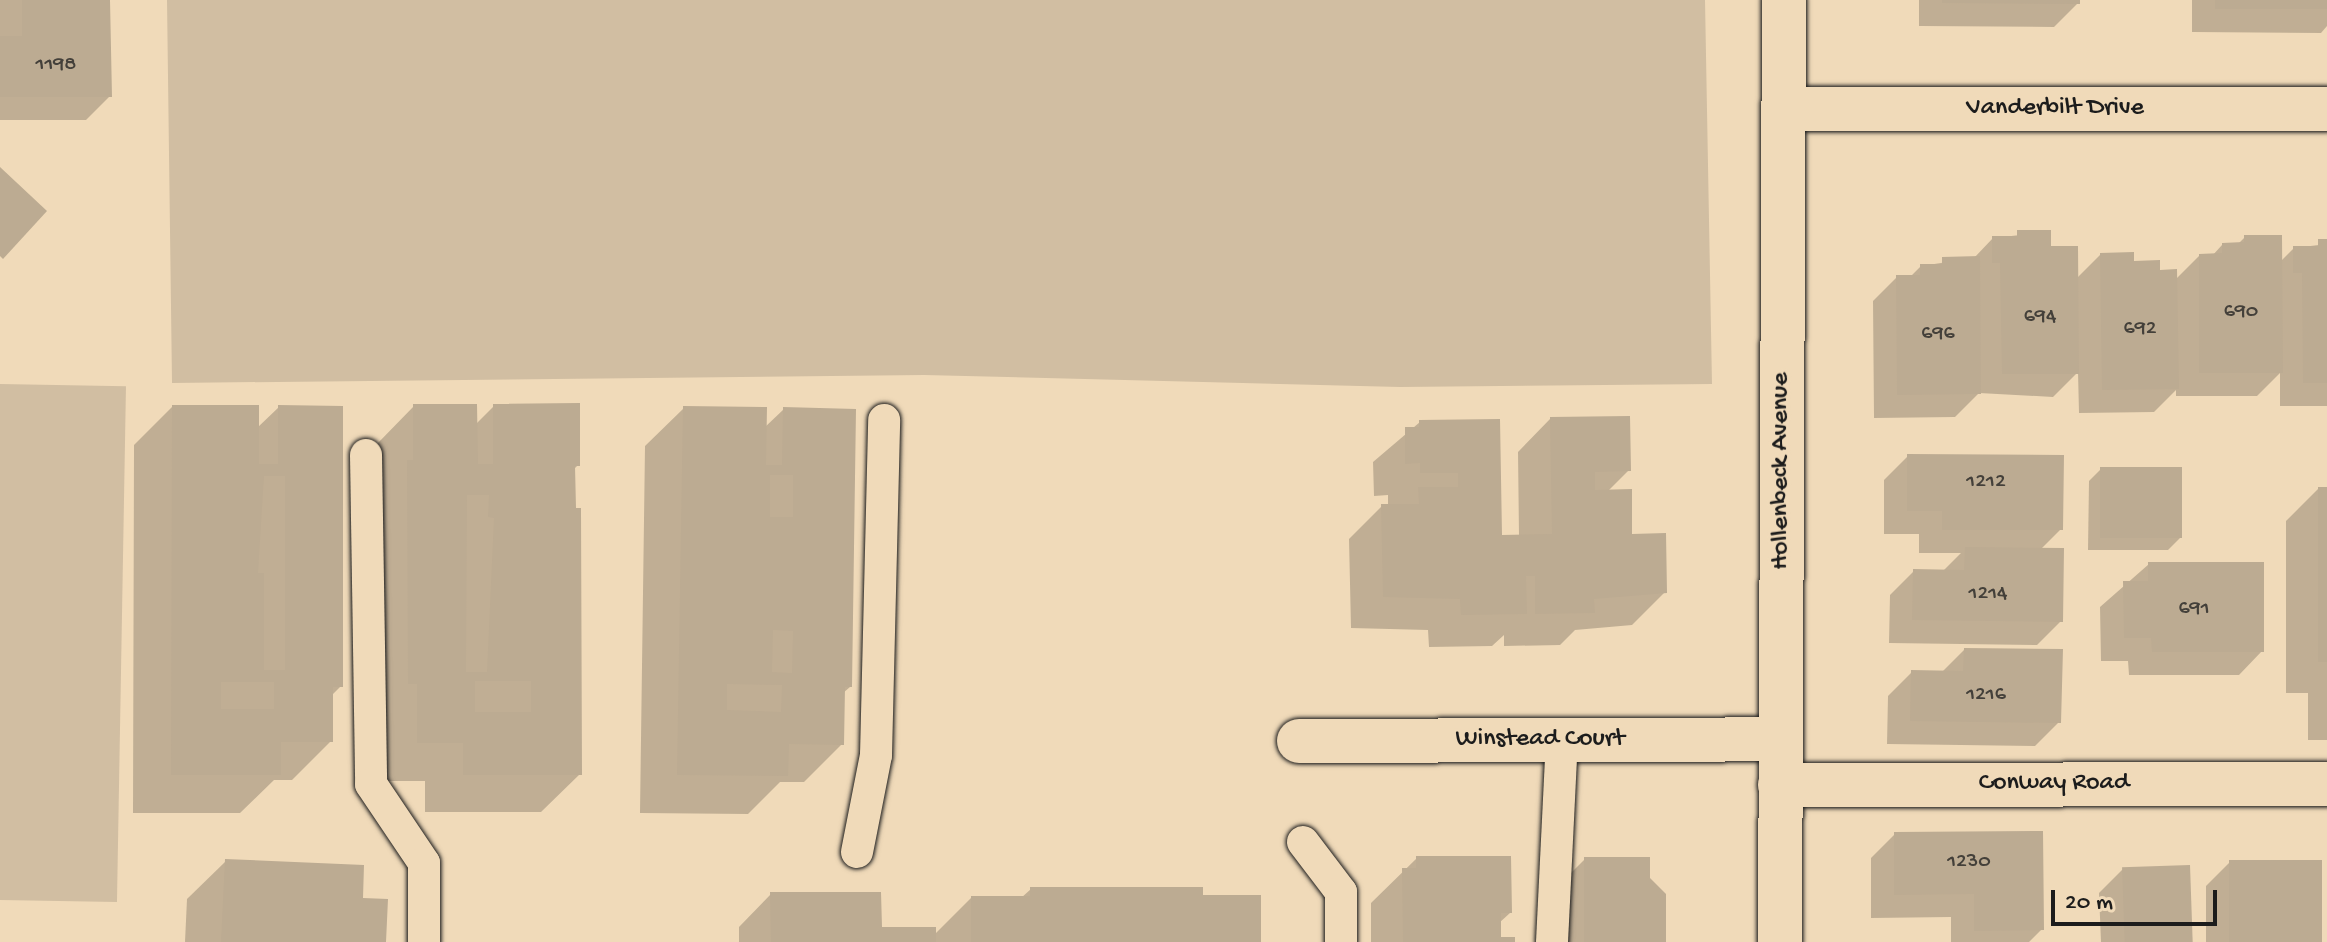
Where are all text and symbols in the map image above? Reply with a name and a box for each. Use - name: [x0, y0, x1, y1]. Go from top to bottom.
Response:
- house number: 1198: [36, 53, 76, 79]
- street label: Vanderbilt Drive: [1966, 93, 2144, 125]
- house number: 690: [2224, 300, 2258, 326]
- house number: 694: [2024, 305, 2056, 331]
- house number: 692: [2124, 317, 2156, 343]
- house number: 696: [1921, 322, 1955, 348]
- street label: Hollenbeck Avenue: [1766, 372, 1798, 570]
- house number: 1212: [1966, 470, 2006, 496]
- house number: 1214: [1969, 582, 2007, 608]
- house number: 691: [2178, 597, 2210, 623]
- house number: 1216: [1966, 683, 2006, 709]
- street label: Winstead Court: [1455, 724, 1625, 756]
- street label: Conway Road: [1979, 768, 2129, 800]
- house number: 1230: [1947, 850, 1991, 876]
- scale bar: [2055, 874, 2221, 924]
- text: 20 m: [2065, 889, 2113, 918]

